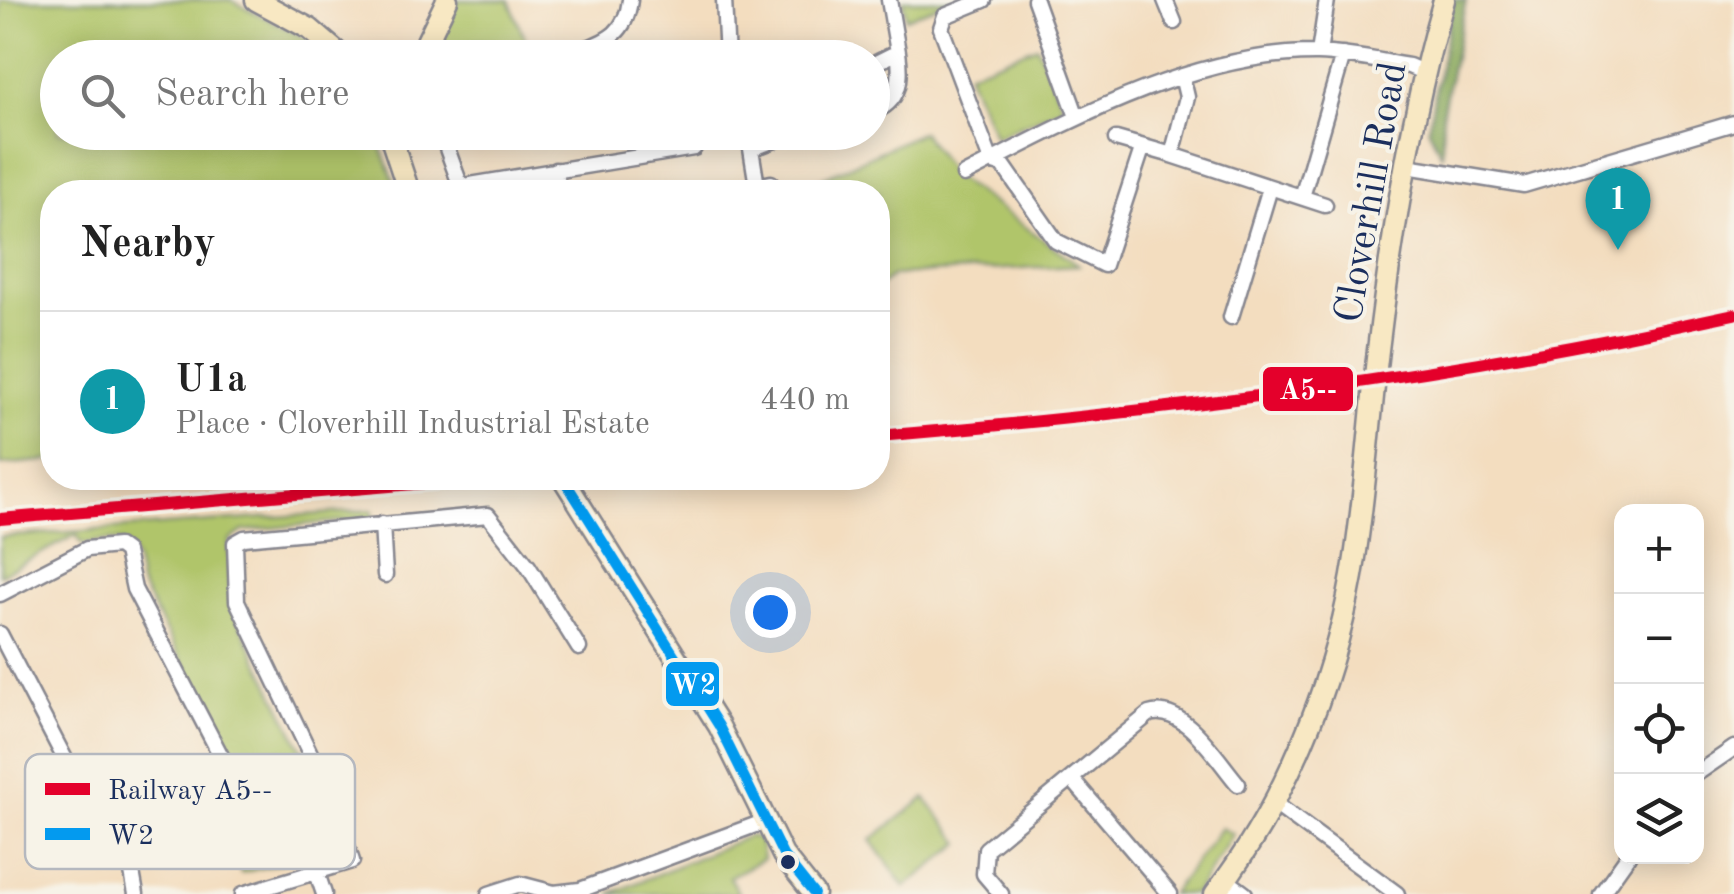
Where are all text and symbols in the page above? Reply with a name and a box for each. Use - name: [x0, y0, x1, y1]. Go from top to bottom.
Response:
- search box: [40, 40, 890, 150]
- street label: Cloverhill Road: [1330, 59, 1416, 326]
- icon: search: [75, 68, 130, 123]
- text: Search here: [155, 76, 350, 114]
- pin: 1: [1586, 168, 1650, 250]
- text: Nearby: [80, 224, 216, 266]
- text: U1a: [175, 362, 247, 400]
- line badge: A5--: [1261, 365, 1355, 413]
- text: A5--: [1279, 378, 1337, 406]
- text: 1: [103, 385, 122, 417]
- text: 440 m: [760, 385, 850, 417]
- text: Place · Cloverhill Industrial Estate: [175, 409, 650, 441]
- map controls: [1614, 504, 1704, 864]
- button: +: [1614, 504, 1704, 594]
- your location: [745, 587, 796, 638]
- button: −: [1614, 594, 1704, 684]
- line badge: W2: [664, 660, 721, 708]
- text: W2: [670, 673, 716, 701]
- button: locate: [1614, 684, 1704, 774]
- legend: [25, 754, 355, 869]
- button: layers: [1614, 774, 1704, 864]
- text: Railway A5--: [108, 778, 272, 806]
- text: W2: [108, 823, 154, 851]
- unlabelled marker: [778, 852, 798, 872]

